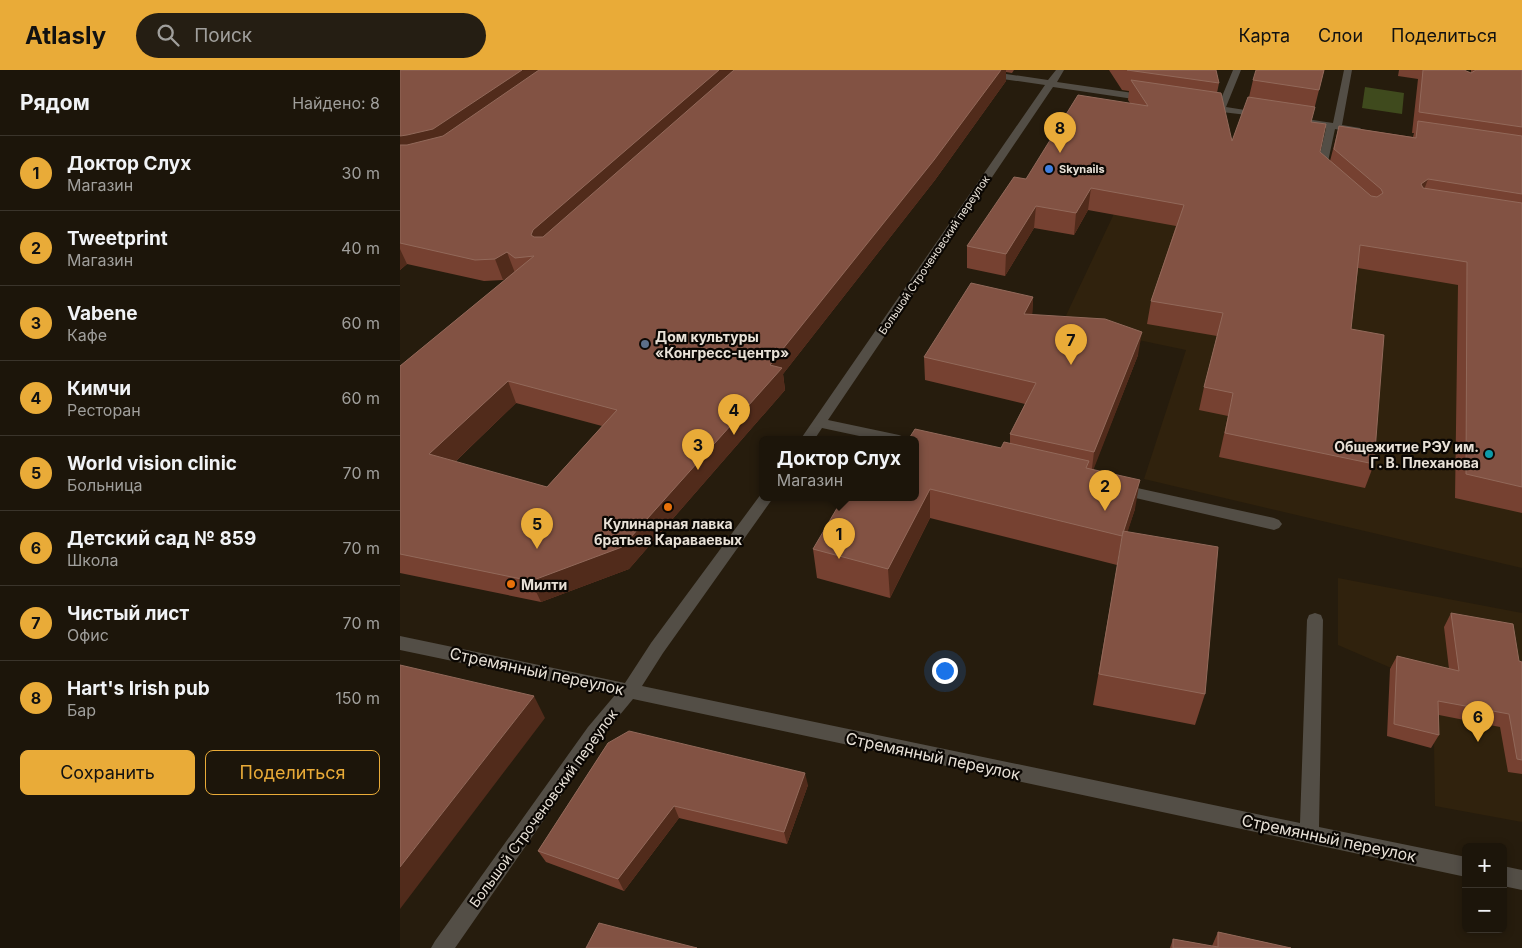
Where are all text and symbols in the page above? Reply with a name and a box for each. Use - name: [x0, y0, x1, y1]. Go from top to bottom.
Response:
- search box: [136, 13, 486, 58]
- text: Atlasly: [25, 21, 106, 50]
- icon: search: [154, 21, 182, 49]
- text: Поиск: [194, 24, 252, 47]
- text: Карта: [1238, 25, 1290, 46]
- text: Слои: [1318, 25, 1363, 46]
- text: Поделиться: [1391, 25, 1497, 46]
- text: Рядом: [20, 90, 90, 115]
- text: Найдено: 8: [292, 93, 380, 113]
- pin: 8: [1044, 112, 1076, 153]
- text: Доктор Слух: [67, 152, 191, 175]
- place label: Skynails: [1059, 162, 1105, 176]
- text: 1: [33, 163, 39, 183]
- text: 30 m: [342, 163, 380, 183]
- marker: Skynails: [1043, 163, 1055, 175]
- street label: Большой Строченовский переулок: [875, 173, 993, 337]
- text: Магазин: [67, 175, 133, 195]
- text: Tweetprint: [67, 227, 168, 250]
- text: 2: [31, 238, 41, 258]
- text: 40 m: [341, 238, 380, 258]
- text: Магазин: [67, 250, 133, 270]
- text: Vabene: [67, 302, 138, 325]
- text: 3: [31, 313, 41, 333]
- text: 60 m: [341, 313, 380, 333]
- pin: 7: [1055, 324, 1087, 365]
- text: Кафе: [67, 325, 107, 345]
- place label: Дом культуры «Конгресс-центр»: [655, 328, 789, 361]
- marker: Дом культуры «Конгресс-центр»: [639, 338, 651, 350]
- text: Кимчи: [67, 377, 131, 400]
- text: 4: [31, 388, 41, 408]
- text: 60 m: [341, 388, 380, 408]
- pin: 4: [718, 394, 750, 435]
- text: Ресторан: [67, 400, 141, 420]
- pin: 3: [682, 429, 714, 470]
- popup: [759, 436, 919, 501]
- place label: Общежитие РЭУ им. Г. В. Плеханова: [1334, 438, 1479, 471]
- text: Доктор Слух: [777, 447, 901, 470]
- marker: Общежитие РЭУ им. Г. В. Плеханова: [1483, 448, 1495, 460]
- text: World vision clinic: [67, 452, 237, 475]
- text: 5: [31, 463, 41, 483]
- text: 70 m: [343, 463, 380, 483]
- text: Магазин: [777, 470, 843, 490]
- pin: 2: [1089, 470, 1121, 511]
- text: Больница: [67, 475, 143, 495]
- marker: Кулинарная лавка братьев Караваевых: [662, 501, 674, 513]
- pin: 5: [521, 508, 553, 549]
- place label: Кулинарная лавка братьев Караваевых: [594, 515, 742, 548]
- pin: 1: [823, 518, 855, 559]
- text: Детский сад № 859: [67, 527, 256, 550]
- text: 6: [31, 538, 41, 558]
- text: 70 m: [343, 538, 380, 558]
- text: Школа: [67, 550, 118, 570]
- place label: Милти: [521, 576, 567, 593]
- marker: Милти: [505, 578, 517, 590]
- text: Чистый лист: [67, 602, 189, 625]
- text: 7: [31, 613, 41, 633]
- text: 70 m: [343, 613, 380, 633]
- text: Офис: [67, 625, 109, 645]
- street label: Стремянный переулок: [448, 643, 626, 699]
- your location: [932, 658, 958, 684]
- text: Hart's Irish pub: [67, 677, 210, 700]
- text: 8: [31, 688, 41, 708]
- text: 150 m: [335, 688, 380, 708]
- text: Бар: [67, 700, 96, 720]
- pin: 6: [1462, 701, 1494, 742]
- street label: Большой Строченовский переулок: [465, 705, 621, 910]
- street label: Стремянный переулок: [844, 728, 1022, 784]
- button: Сохранить: [20, 750, 195, 795]
- button: Поделиться: [205, 750, 380, 795]
- street label: Стремянный переулок: [1240, 810, 1418, 866]
- map controls: [1462, 843, 1507, 933]
- button: +: [1462, 843, 1507, 888]
- button: −: [1462, 888, 1507, 933]

